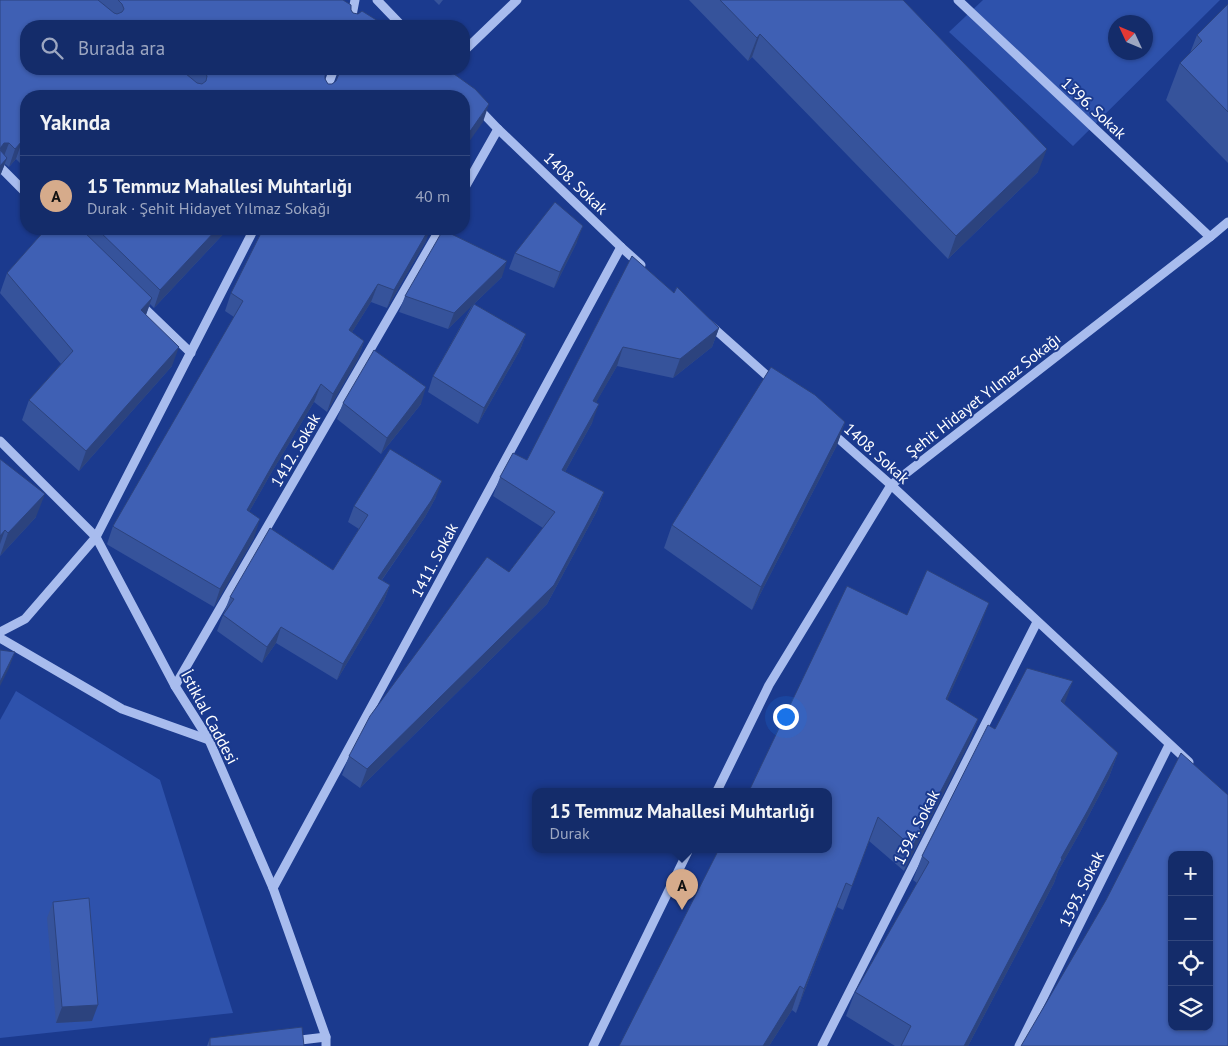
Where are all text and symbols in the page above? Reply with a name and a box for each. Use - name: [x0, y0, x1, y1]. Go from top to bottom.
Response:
- north arrow: [1108, 15, 1153, 60]
- search box: [20, 20, 470, 75]
- icon: search: [38, 34, 66, 62]
- text: Burada ara: [78, 36, 165, 60]
- street label: 1396. Sokak: [1057, 73, 1131, 143]
- text: Yakında: [40, 109, 110, 136]
- street label: 1408. Sokak: [540, 147, 613, 219]
- text: 15 Temmuz Mahallesi Muhtarlığı: [87, 174, 352, 198]
- text: A: [51, 186, 61, 206]
- text: 40 m: [415, 186, 450, 206]
- text: Durak · Şehit Hidayet Yılmaz Sokağı: [87, 198, 330, 218]
- street label: Şehit Hidayet Yılmaz Sokağı: [902, 328, 1064, 462]
- street label: 1412. Sokak: [266, 409, 324, 490]
- street label: 1408. Sokak: [840, 418, 914, 488]
- street label: 1411. Sokak: [406, 519, 462, 601]
- street label: İstiklal Caddesi: [177, 667, 243, 767]
- your location: [773, 704, 799, 730]
- street label: 1394. Sokak: [889, 786, 944, 868]
- popup: [532, 788, 832, 853]
- text: 15 Temmuz Mahallesi Muhtarlığı: [549, 799, 815, 823]
- text: Durak: [549, 823, 590, 843]
- street label: 1393. Sokak: [1054, 848, 1108, 930]
- map controls: [1168, 851, 1213, 1031]
- button: +: [1168, 851, 1213, 896]
- pin: A: [666, 869, 698, 910]
- button: −: [1168, 896, 1213, 941]
- button: locate: [1168, 941, 1213, 986]
- button: layers: [1168, 986, 1213, 1031]

